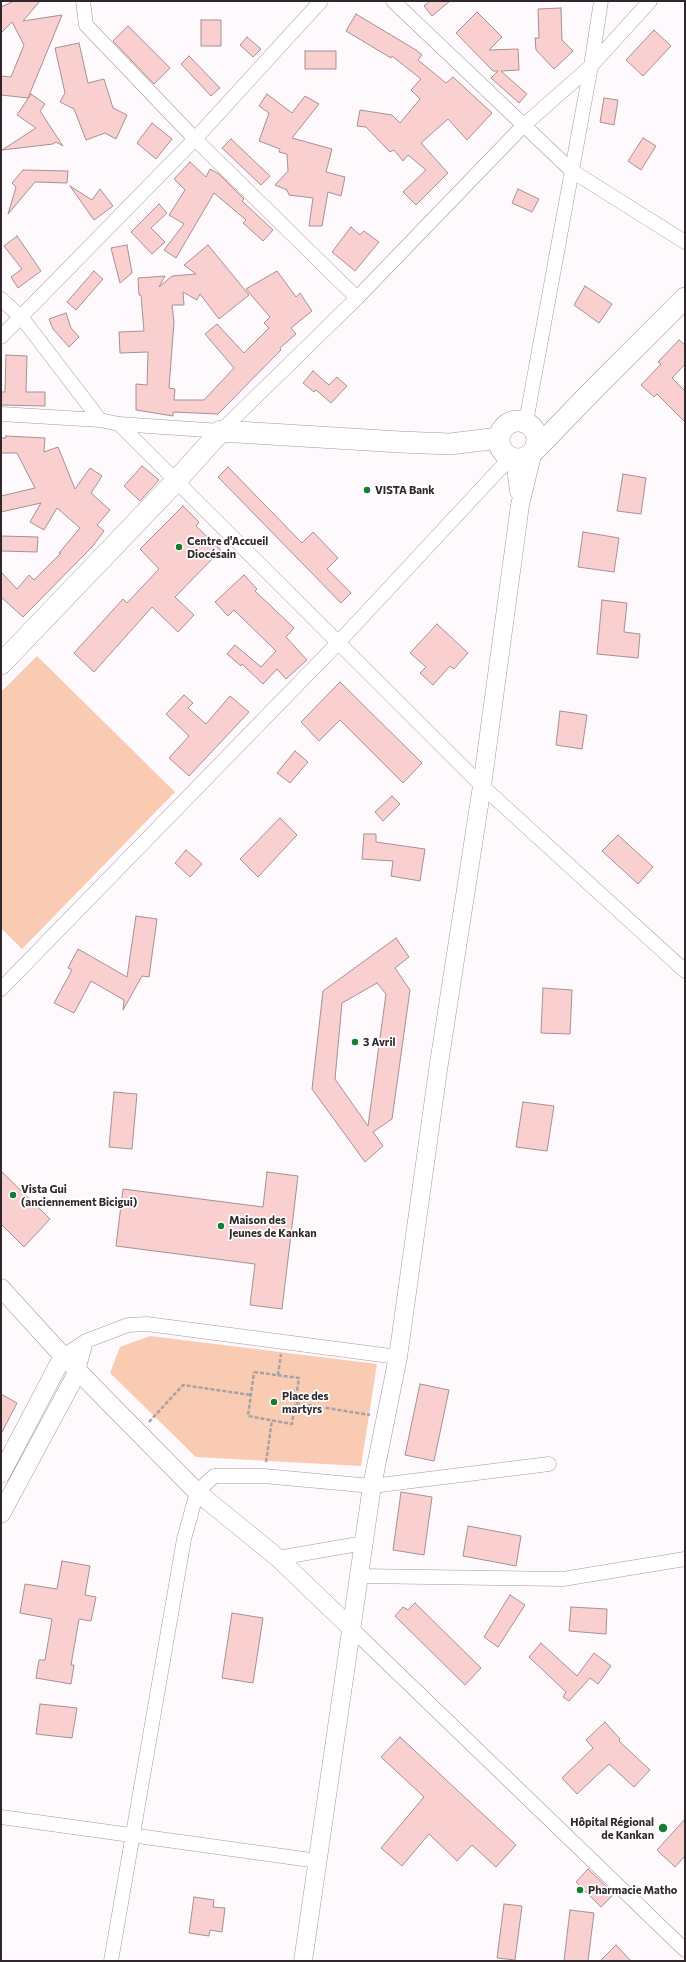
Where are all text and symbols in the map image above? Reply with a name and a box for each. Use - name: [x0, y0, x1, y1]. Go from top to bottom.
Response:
- place label: VISTA Bank: [375, 483, 435, 497]
- marker: VISTA Bank: [362, 485, 372, 495]
- place label: Centre d'Accueil Diocésain: [187, 534, 268, 560]
- marker: Centre d'Accueil Diocésain: [174, 542, 184, 552]
- place label: 3 Avril: [363, 1035, 395, 1049]
- marker: 3 Avril: [350, 1037, 360, 1047]
- place label: Vista Gui (anciennement Bicigui): [21, 1182, 137, 1208]
- marker: Vista Gui (anciennement Bicigui): [8, 1190, 18, 1200]
- place label: Maison des Jeunes de Kankan: [229, 1213, 317, 1239]
- marker: Maison des Jeunes de Kankan: [216, 1221, 226, 1231]
- place label: Place des martyrs: [282, 1389, 329, 1415]
- marker: Place des martyrs: [269, 1397, 279, 1407]
- place label: Hôpital Régional de Kankan: [570, 1815, 654, 1841]
- marker: Hôpital Régional de Kankan: [657, 1822, 669, 1834]
- place label: Pharmacie Matho: [588, 1883, 677, 1897]
- marker: Pharmacie Matho: [575, 1885, 585, 1895]

